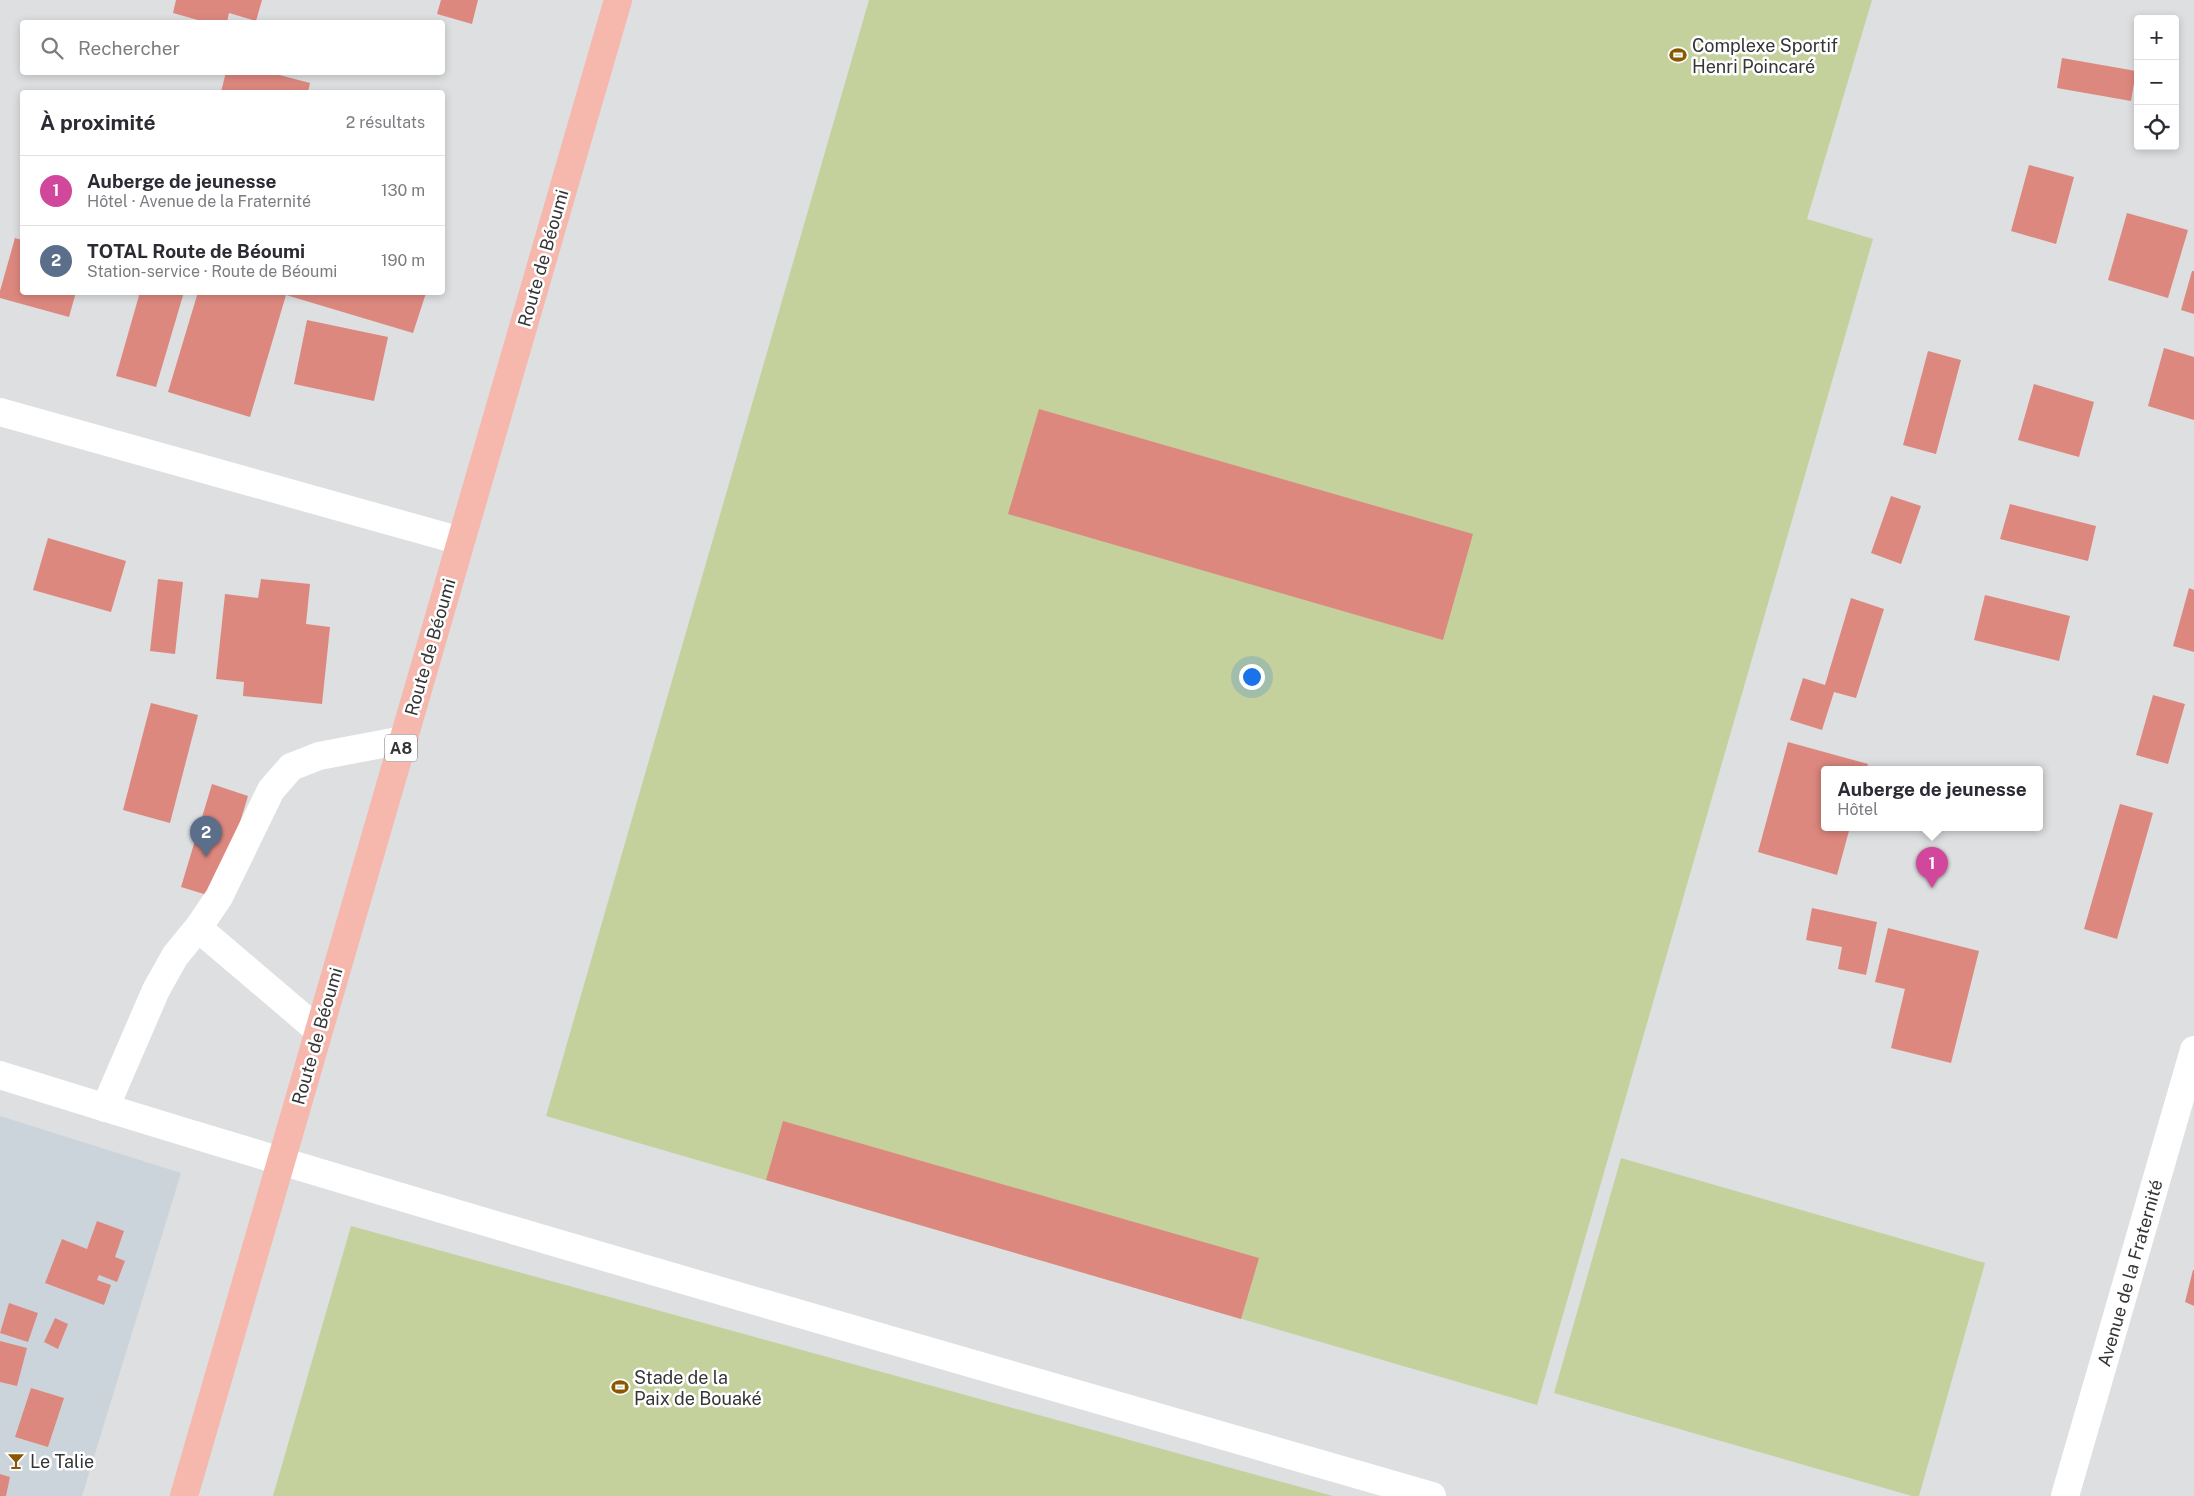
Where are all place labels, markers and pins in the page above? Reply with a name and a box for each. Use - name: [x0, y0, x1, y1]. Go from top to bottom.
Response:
- place label: Complexe Sportif Henri Poincaré: [1692, 35, 1838, 77]
- sports icon: Complexe Sportif Henri Poincaré: [1668, 45, 1688, 65]
- pin: 2: [190, 816, 222, 857]
- pin: 1: [1916, 847, 1948, 888]
- place label: Stade de la Paix de Bouaké: [634, 1367, 762, 1409]
- sports icon: Stade de la Paix de Bouaké: [610, 1377, 630, 1397]
- bar icon: Le Talie: [6, 1451, 26, 1471]
- place label: Le Talie: [30, 1451, 94, 1472]

